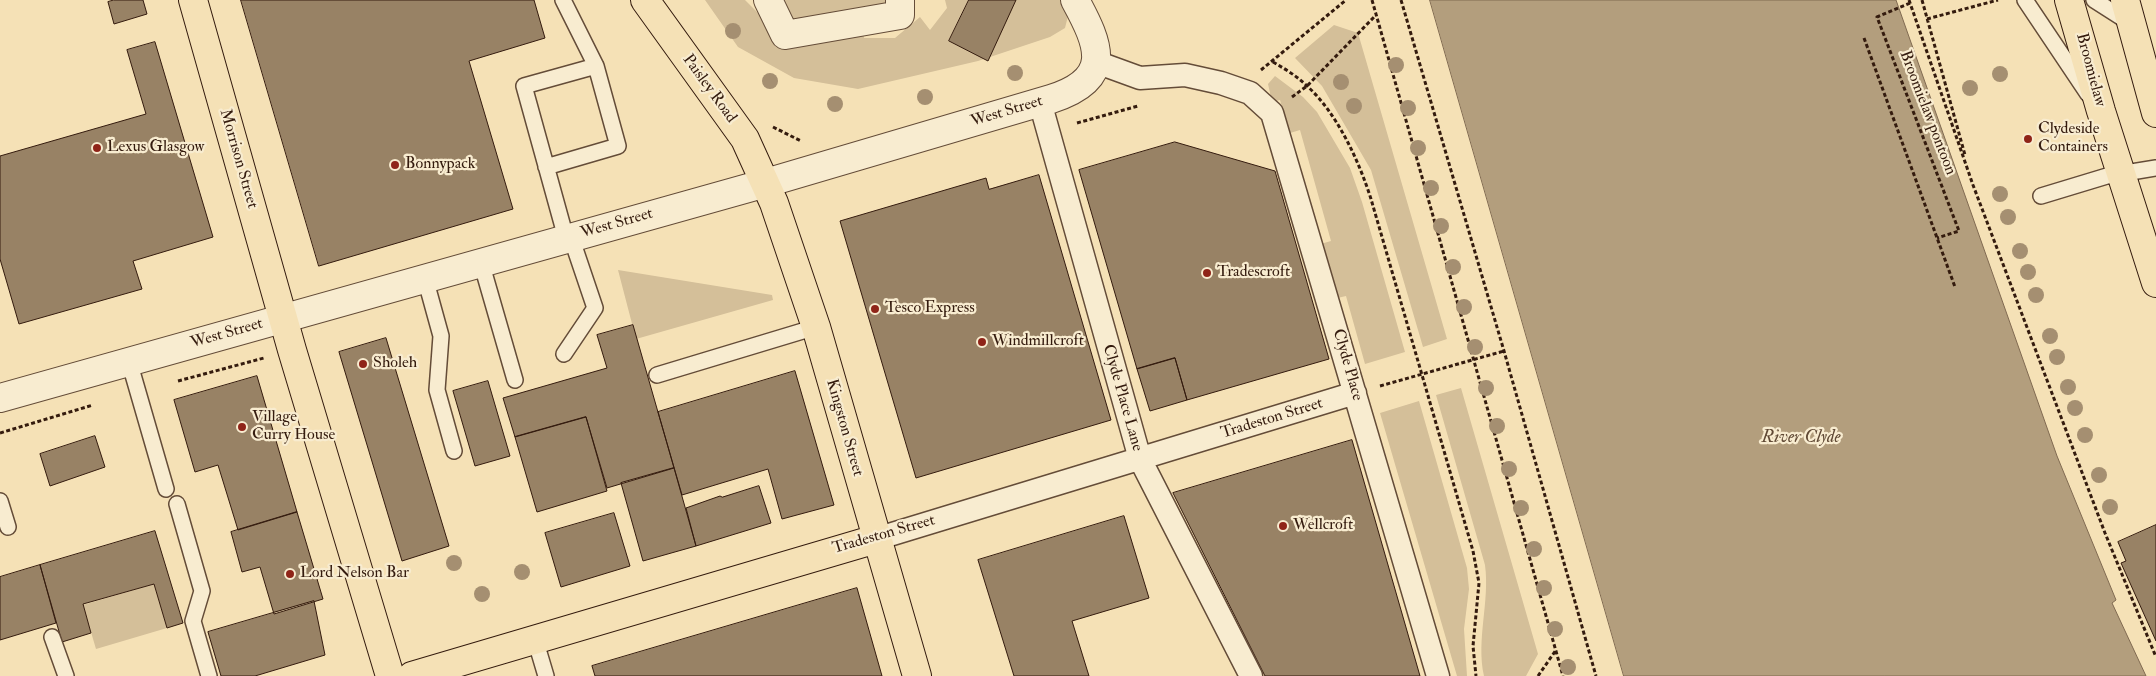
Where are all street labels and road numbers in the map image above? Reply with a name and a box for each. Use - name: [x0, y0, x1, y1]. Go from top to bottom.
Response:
- street label: Broomielaw: [2071, 31, 2109, 109]
- street label: Broomielaw pontoon: [1894, 48, 1960, 178]
- street label: Paisley Road: [678, 51, 740, 127]
- street label: West Street: [969, 92, 1045, 132]
- street label: Morrison Street: [215, 107, 261, 211]
- street label: West Street: [579, 205, 655, 243]
- street label: West Street: [189, 315, 265, 353]
- street label: Clyde Place: [1328, 327, 1366, 403]
- street label: Clyde Place Lane: [1098, 342, 1146, 454]
- street label: Kingston Street: [821, 377, 867, 479]
- street label: Tradeston Street: [1219, 394, 1325, 444]
- street label: Tradeston Street: [831, 511, 937, 559]

